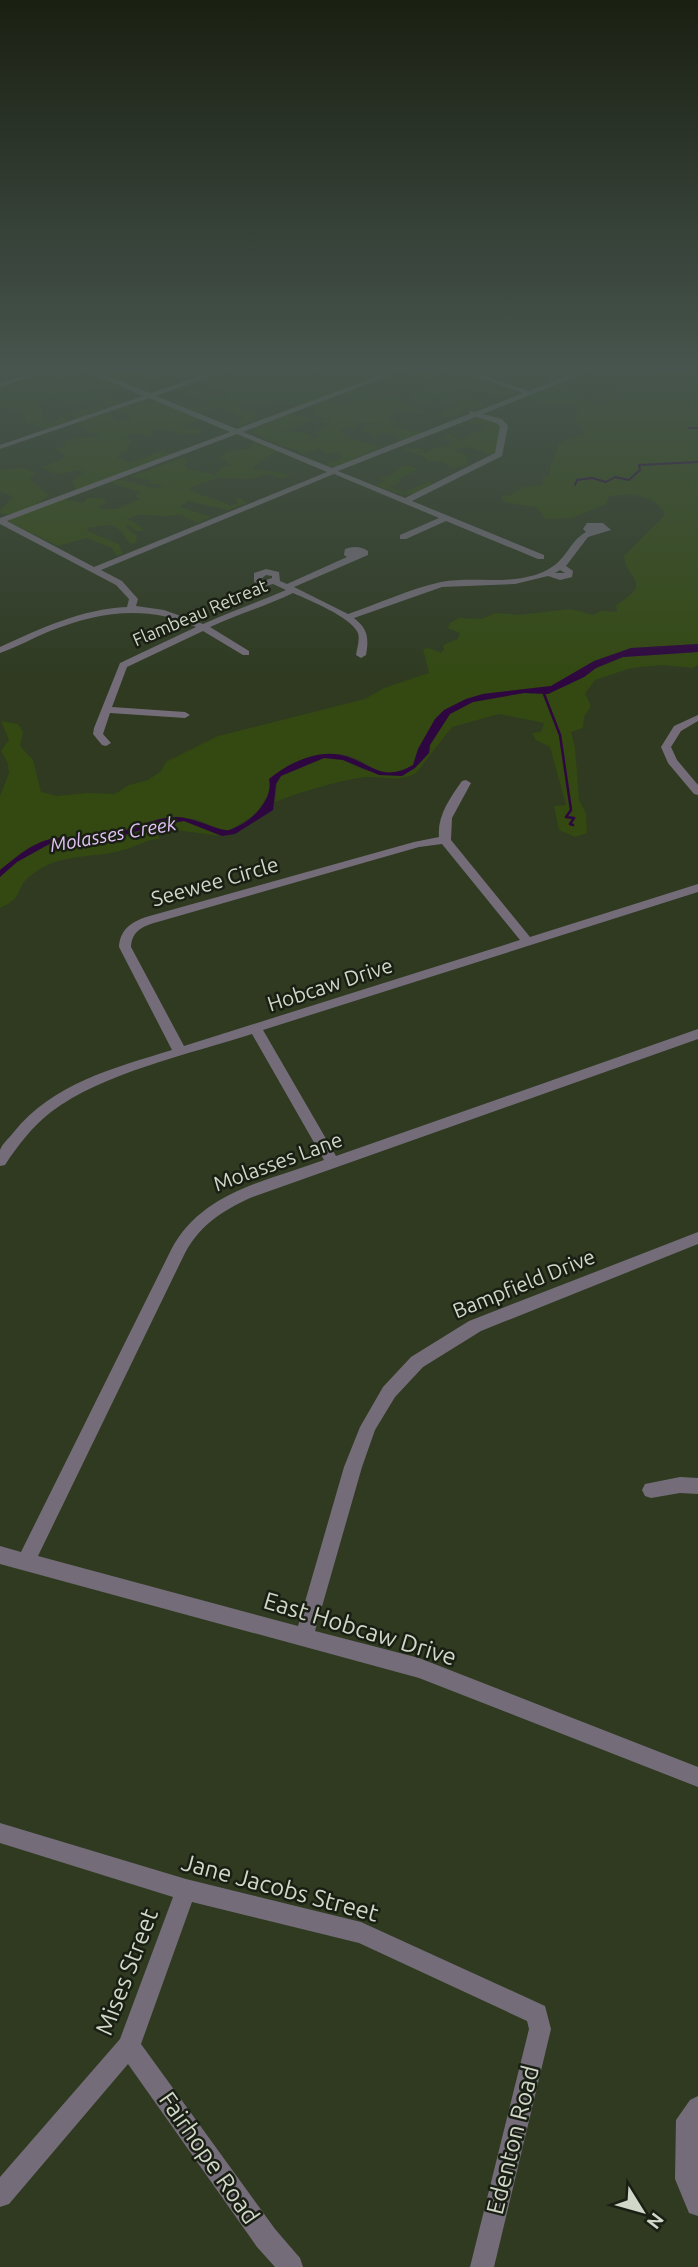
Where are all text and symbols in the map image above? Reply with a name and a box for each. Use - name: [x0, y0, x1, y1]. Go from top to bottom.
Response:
- street label: Flambeau Retreat: [129, 575, 270, 649]
- water label: Molasses Creek: [48, 812, 178, 856]
- street label: Seewee Circle: [148, 851, 281, 911]
- street label: Hobcaw Drive: [264, 952, 395, 1016]
- street label: Molasses Lane: [210, 1127, 346, 1196]
- street label: Bampfield Drive: [449, 1244, 598, 1323]
- street label: East Hobcaw Drive: [260, 1586, 460, 1671]
- street label: Jane Jacobs Street: [179, 1848, 382, 1927]
- street label: Mises Street: [90, 1904, 163, 2039]
- street label: Edenton Road: [481, 2063, 544, 2217]
- street label: Fairhope Road: [154, 2087, 265, 2229]
- north arrow: [607, 2176, 677, 2246]
- text: N: [643, 2209, 669, 2234]

